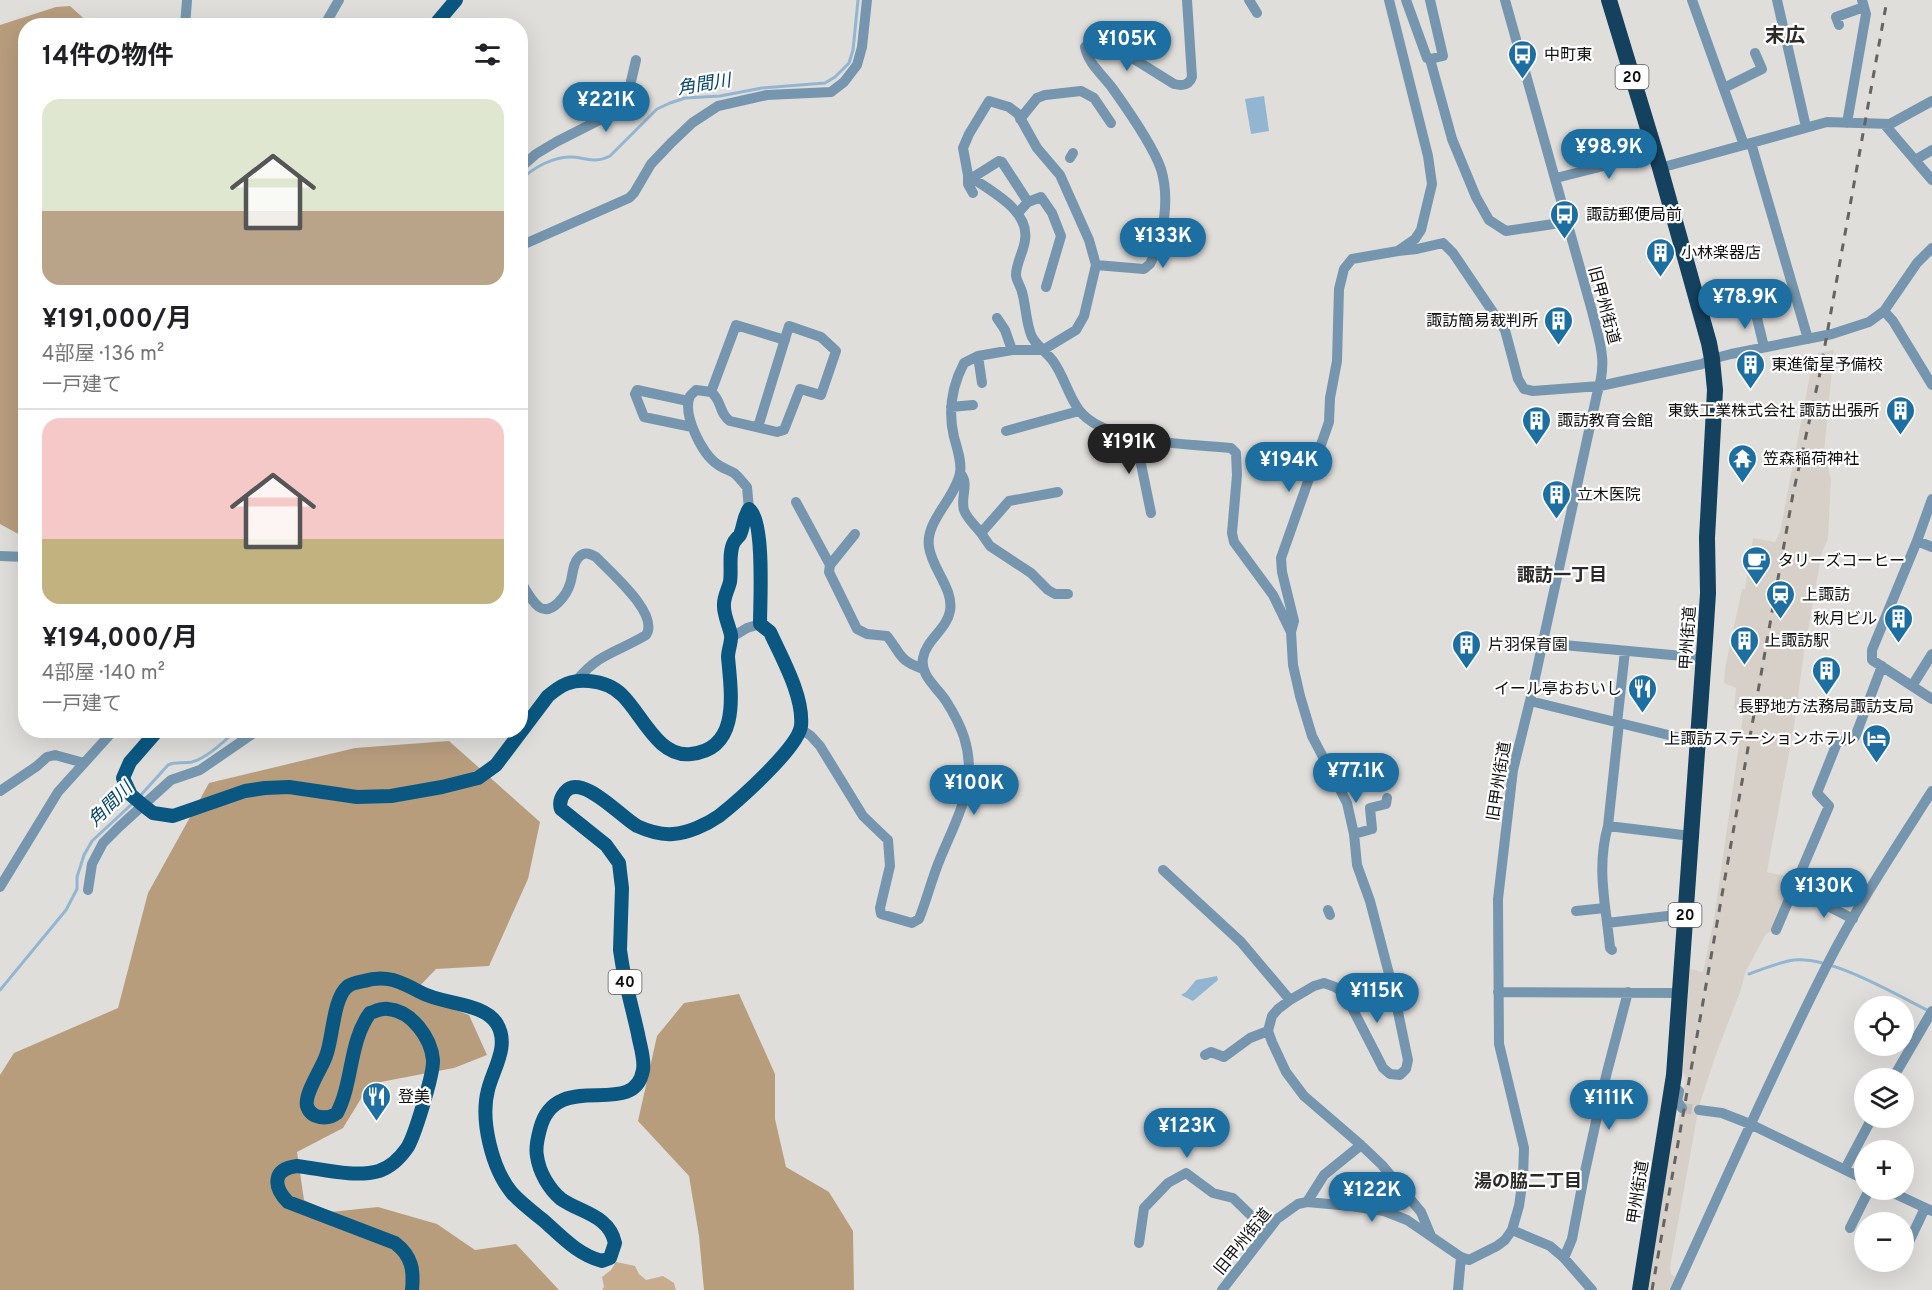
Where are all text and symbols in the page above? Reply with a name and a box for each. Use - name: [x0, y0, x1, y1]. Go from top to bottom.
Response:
- pin: ¥105K: [1085, 21, 1169, 72]
- district label: 末広: [1765, 24, 1805, 50]
- text: ¥105K: [1097, 27, 1157, 53]
- icon: filters: [471, 38, 504, 71]
- bus stop icon: 中町東: [1507, 38, 1539, 80]
- text: 14件の物件: [42, 41, 173, 74]
- place label: 中町東: [1544, 46, 1592, 66]
- road number: 20: [1616, 65, 1648, 89]
- water label: 角間川: [676, 70, 735, 101]
- pin: ¥221K: [564, 82, 648, 133]
- text: ¥221K: [577, 88, 635, 114]
- pin: ¥98.9K: [1560, 129, 1658, 180]
- text: ¥98.9K: [1575, 135, 1643, 161]
- icon: home: [219, 138, 327, 246]
- bus stop icon: 諏訪郵便局前: [1549, 198, 1581, 240]
- place label: 諏訪郵便局前: [1586, 206, 1682, 226]
- pin: ¥133K: [1121, 218, 1205, 269]
- text: ¥133K: [1134, 224, 1192, 250]
- building icon: 小林楽器店: [1644, 236, 1676, 278]
- place label: 小林楽器店: [1681, 244, 1761, 264]
- street label: 旧甲州街道: [1583, 264, 1623, 347]
- pin: ¥78.9K: [1696, 279, 1794, 330]
- text: ¥78.9K: [1712, 285, 1778, 311]
- text: ¥191,000/月: [42, 304, 192, 337]
- building icon: 諏訪簡易裁判所: [1543, 304, 1575, 346]
- place label: 諏訪簡易裁判所: [1426, 312, 1538, 332]
- text: 4部屋 · 136 m²: [42, 342, 164, 368]
- building icon: 東進衛星予備校: [1734, 348, 1766, 390]
- place label: 東進衛星予備校: [1771, 356, 1883, 376]
- text: 一戸建て: [42, 373, 122, 399]
- building icon: 東鉄工業株式会社 諏訪出張所: [1884, 394, 1916, 436]
- place label: 東鉄工業株式会社 諏訪出張所: [1667, 402, 1879, 422]
- building icon: 諏訪教育会館: [1520, 404, 1552, 446]
- place label: 諏訪教育会館: [1557, 412, 1653, 432]
- pin: ¥191K: [1087, 424, 1171, 475]
- text: ¥191K: [1102, 430, 1156, 456]
- pin: ¥194K: [1247, 442, 1331, 493]
- temple icon: 笠森稲荷神社: [1726, 442, 1758, 484]
- text: ¥194K: [1259, 448, 1319, 474]
- place label: 笠森稲荷神社: [1763, 450, 1859, 470]
- icon: home: [219, 457, 327, 565]
- building icon: 立木医院: [1540, 478, 1572, 520]
- place label: 立木医院: [1577, 486, 1641, 506]
- cafe icon: タリーズコーヒー: [1741, 544, 1773, 586]
- place label: タリーズコーヒー: [1778, 552, 1905, 572]
- district label: 諏訪一丁目: [1517, 565, 1607, 588]
- station icon: 上諏訪: [1765, 578, 1797, 620]
- place label: 上諏訪: [1802, 586, 1850, 606]
- building icon: 秋月ビル: [1882, 602, 1914, 644]
- street label: 甲州街道: [1677, 606, 1701, 671]
- place label: 秋月ビル: [1813, 610, 1877, 630]
- text: ¥194,000/月: [42, 623, 198, 656]
- building icon: 上諏訪駅: [1728, 624, 1760, 666]
- building icon: 片羽保育園: [1451, 628, 1483, 670]
- place label: 上諏訪駅: [1765, 632, 1829, 652]
- place label: 片羽保育園: [1488, 636, 1568, 656]
- building icon: 長野地方法務局諏訪支局: [1810, 654, 1842, 696]
- text: 4部屋 · 140 m²: [42, 661, 165, 687]
- restaurant icon: イール亭おおいし: [1627, 672, 1659, 714]
- place label: イール亭おおいし: [1494, 680, 1622, 700]
- text: 一戸建て: [42, 692, 122, 718]
- place label: 長野地方法務局諏訪支局: [1738, 698, 1914, 718]
- hotel icon: 上諏訪ステーションホテル: [1861, 722, 1893, 764]
- place label: 上諏訪ステーションホテル: [1664, 730, 1856, 750]
- street label: 旧甲州街道: [1484, 740, 1516, 822]
- pin: ¥77.1K: [1307, 753, 1405, 804]
- text: ¥77.1K: [1327, 759, 1385, 785]
- pin: ¥100K: [932, 765, 1016, 816]
- text: ¥100K: [944, 771, 1004, 797]
- water label: 角間川: [84, 776, 140, 832]
- pin: ¥130K: [1782, 868, 1866, 919]
- text: ¥130K: [1794, 874, 1854, 900]
- road number: 20: [1668, 903, 1702, 927]
- road number: 40: [608, 970, 642, 994]
- pin: ¥115K: [1335, 973, 1419, 1024]
- text: ¥115K: [1350, 979, 1404, 1005]
- map controls: [1854, 996, 1914, 1272]
- button: locate: [1854, 996, 1914, 1056]
- button: layers: [1854, 1068, 1914, 1128]
- restaurant icon: 登美: [361, 1080, 393, 1122]
- pin: ¥111K: [1567, 1080, 1651, 1131]
- text: ¥111K: [1584, 1086, 1634, 1112]
- place label: 登美: [398, 1088, 430, 1108]
- pin: ¥123K: [1145, 1108, 1229, 1159]
- text: ¥123K: [1158, 1114, 1216, 1140]
- button: +: [1854, 1140, 1914, 1200]
- street label: 甲州街道: [1624, 1159, 1654, 1225]
- district label: 湯の脇二丁目: [1474, 1171, 1582, 1194]
- pin: ¥122K: [1330, 1172, 1414, 1223]
- text: ¥122K: [1343, 1178, 1401, 1204]
- street label: 旧甲州街道: [1211, 1205, 1277, 1280]
- button: −: [1854, 1212, 1914, 1272]

